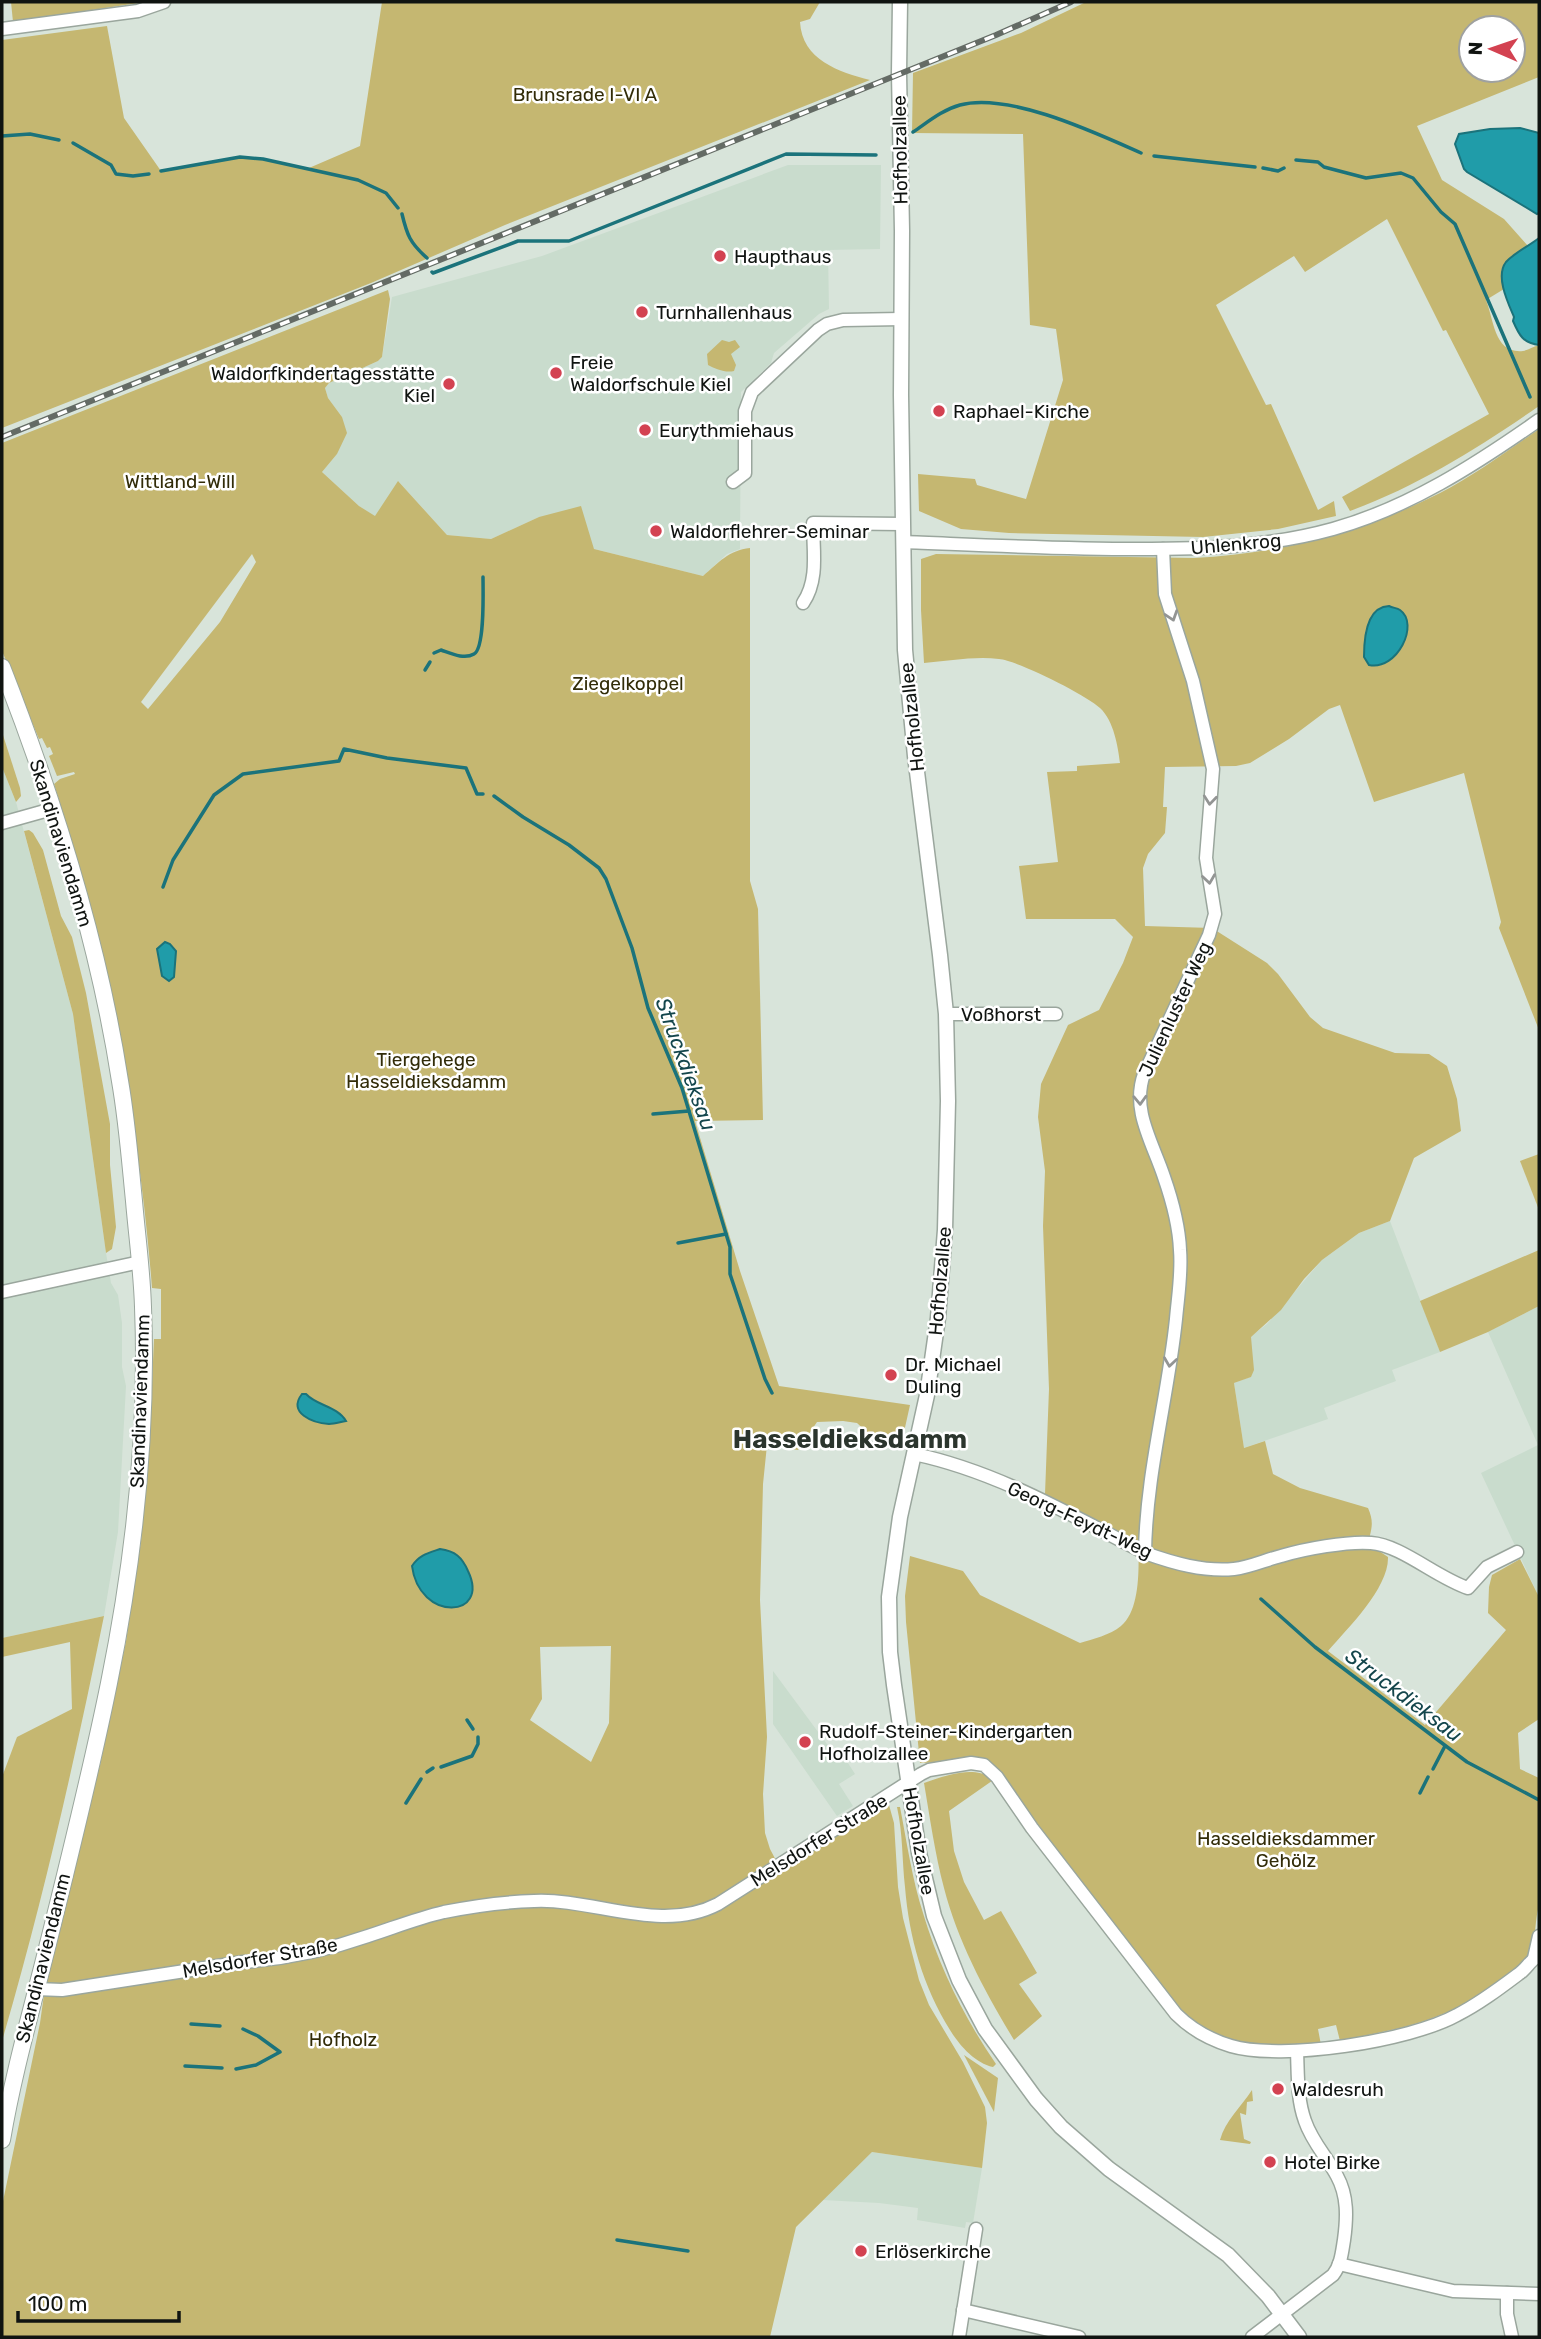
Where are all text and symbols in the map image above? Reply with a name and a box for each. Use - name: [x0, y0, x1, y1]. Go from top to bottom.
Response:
- north arrow: [1457, 14, 1527, 84]
- text: N: [1464, 41, 1487, 56]
- park label: Brunsrade I-VI A: [513, 83, 658, 106]
- street label: Hofholzallee: [888, 95, 912, 205]
- place label: Haupthaus: [734, 245, 831, 268]
- marker: Haupthaus: [712, 248, 728, 264]
- place label: Turnhallenhaus: [656, 301, 792, 324]
- marker: Turnhallenhaus: [634, 304, 650, 320]
- place label: Freie Waldorfschule Kiel: [570, 351, 731, 396]
- place label: Waldorfkindertagesstätte Kiel: [211, 362, 435, 407]
- marker: Freie Waldorfschule Kiel: [548, 365, 564, 381]
- marker: Waldorfkindertagesstätte Kiel: [441, 376, 457, 392]
- place label: Raphael-Kirche: [953, 400, 1089, 423]
- marker: Raphael-Kirche: [931, 403, 947, 419]
- place label: Eurythmiehaus: [659, 419, 794, 442]
- marker: Eurythmiehaus: [637, 422, 653, 438]
- park label: Wittland-Will: [125, 470, 235, 493]
- place label: Waldorflehrer-Seminar: [670, 520, 870, 543]
- marker: Waldorflehrer-Seminar: [648, 523, 664, 539]
- street label: Uhlenkrog: [1190, 529, 1282, 559]
- one-way arrow: [1163, 609, 1178, 621]
- street label: Hofholzallee: [895, 661, 929, 773]
- park label: Ziegelkoppel: [572, 672, 684, 695]
- street label: Skandinaviendamm: [25, 756, 97, 930]
- one-way arrow: [1203, 795, 1218, 806]
- one-way arrow: [1201, 873, 1216, 884]
- street label: Julienluster Weg: [1134, 938, 1216, 1080]
- water label: Struckdieksau: [650, 994, 722, 1134]
- street label: Voßhorst: [961, 1003, 1042, 1026]
- park label: Tiergehege Hasseldieksdamm: [346, 1048, 506, 1093]
- one-way arrow: [1133, 1095, 1148, 1106]
- street label: Hofholzallee: [924, 1225, 956, 1337]
- street label: Skandinaviendamm: [125, 1314, 155, 1488]
- place label: Dr. Michael Duling: [905, 1353, 1001, 1398]
- one-way arrow: [1163, 1356, 1178, 1368]
- marker: Dr. Michael Duling: [883, 1367, 899, 1383]
- district label: Hasseldieksdamm: [733, 1424, 967, 1455]
- street label: Georg-Feydt-Weg: [1004, 1476, 1156, 1564]
- water label: Struckdieksau: [1341, 1643, 1467, 1747]
- place label: Rudolf-Steiner-Kindergarten Hofholzallee: [819, 1720, 1073, 1765]
- marker: Rudolf-Steiner-Kindergarten Hofholzallee: [797, 1734, 813, 1750]
- street label: Hofholzallee: [898, 1785, 940, 1897]
- street label: Melsdorfer Straße: [746, 1789, 892, 1891]
- park label: Hasseldieksdammer Gehölz: [1197, 1827, 1376, 1872]
- street label: Skandinaviendamm: [11, 1871, 75, 2045]
- street label: Melsdorfer Straße: [181, 1933, 339, 1983]
- park label: Hofholz: [309, 2028, 377, 2051]
- place label: Waldesruh: [1292, 2078, 1384, 2101]
- marker: Waldesruh: [1270, 2081, 1286, 2097]
- place label: Hotel Birke: [1284, 2151, 1380, 2174]
- marker: Hotel Birke: [1262, 2154, 1278, 2170]
- place label: Erlöserkirche: [875, 2240, 991, 2263]
- marker: Erlöserkirche: [853, 2243, 869, 2259]
- scale bar: [18, 2280, 178, 2324]
- text: 100 m: [28, 2291, 87, 2316]

